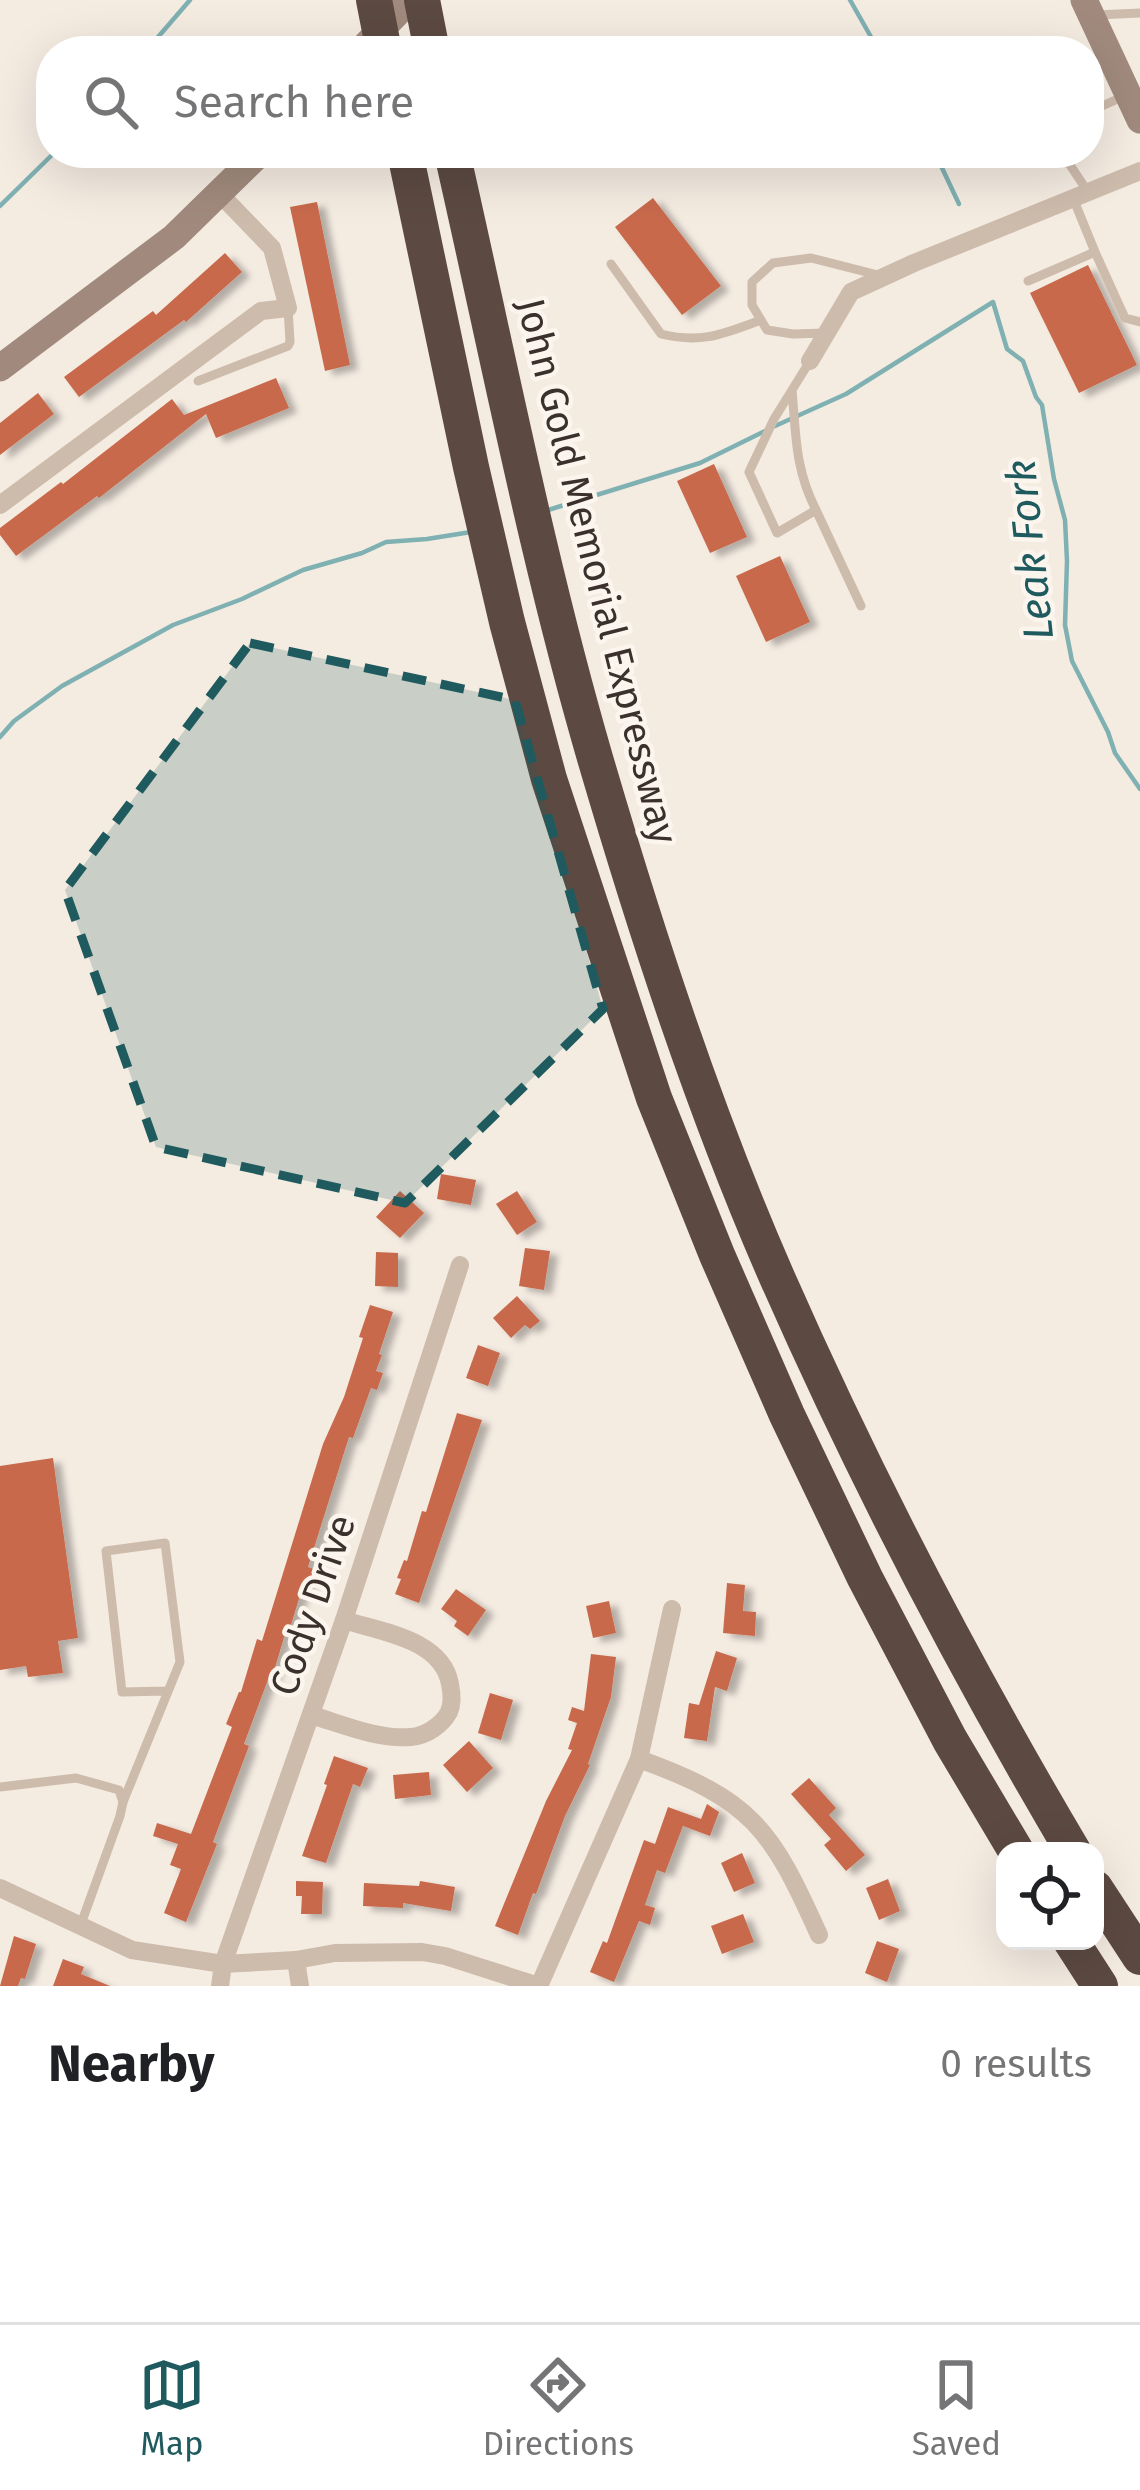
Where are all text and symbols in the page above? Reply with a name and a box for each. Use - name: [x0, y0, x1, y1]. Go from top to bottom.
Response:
- search box: [36, 36, 1104, 168]
- icon: search: [78, 69, 144, 135]
- text: Search here: [174, 75, 414, 129]
- street label: John Gold Memorial Expressway: [507, 293, 687, 849]
- water label: Leak Fork: [996, 457, 1064, 643]
- street label: Cody Drive: [261, 1509, 365, 1701]
- map controls: [996, 1842, 1104, 1950]
- button: locate: [996, 1842, 1104, 1950]
- text: Nearby: [48, 2033, 214, 2095]
- text: 0 results: [940, 2041, 1092, 2087]
- tab: Map: [139, 2352, 205, 2464]
- tab: Directions: [483, 2352, 634, 2464]
- tab: Saved: [912, 2352, 1001, 2464]

